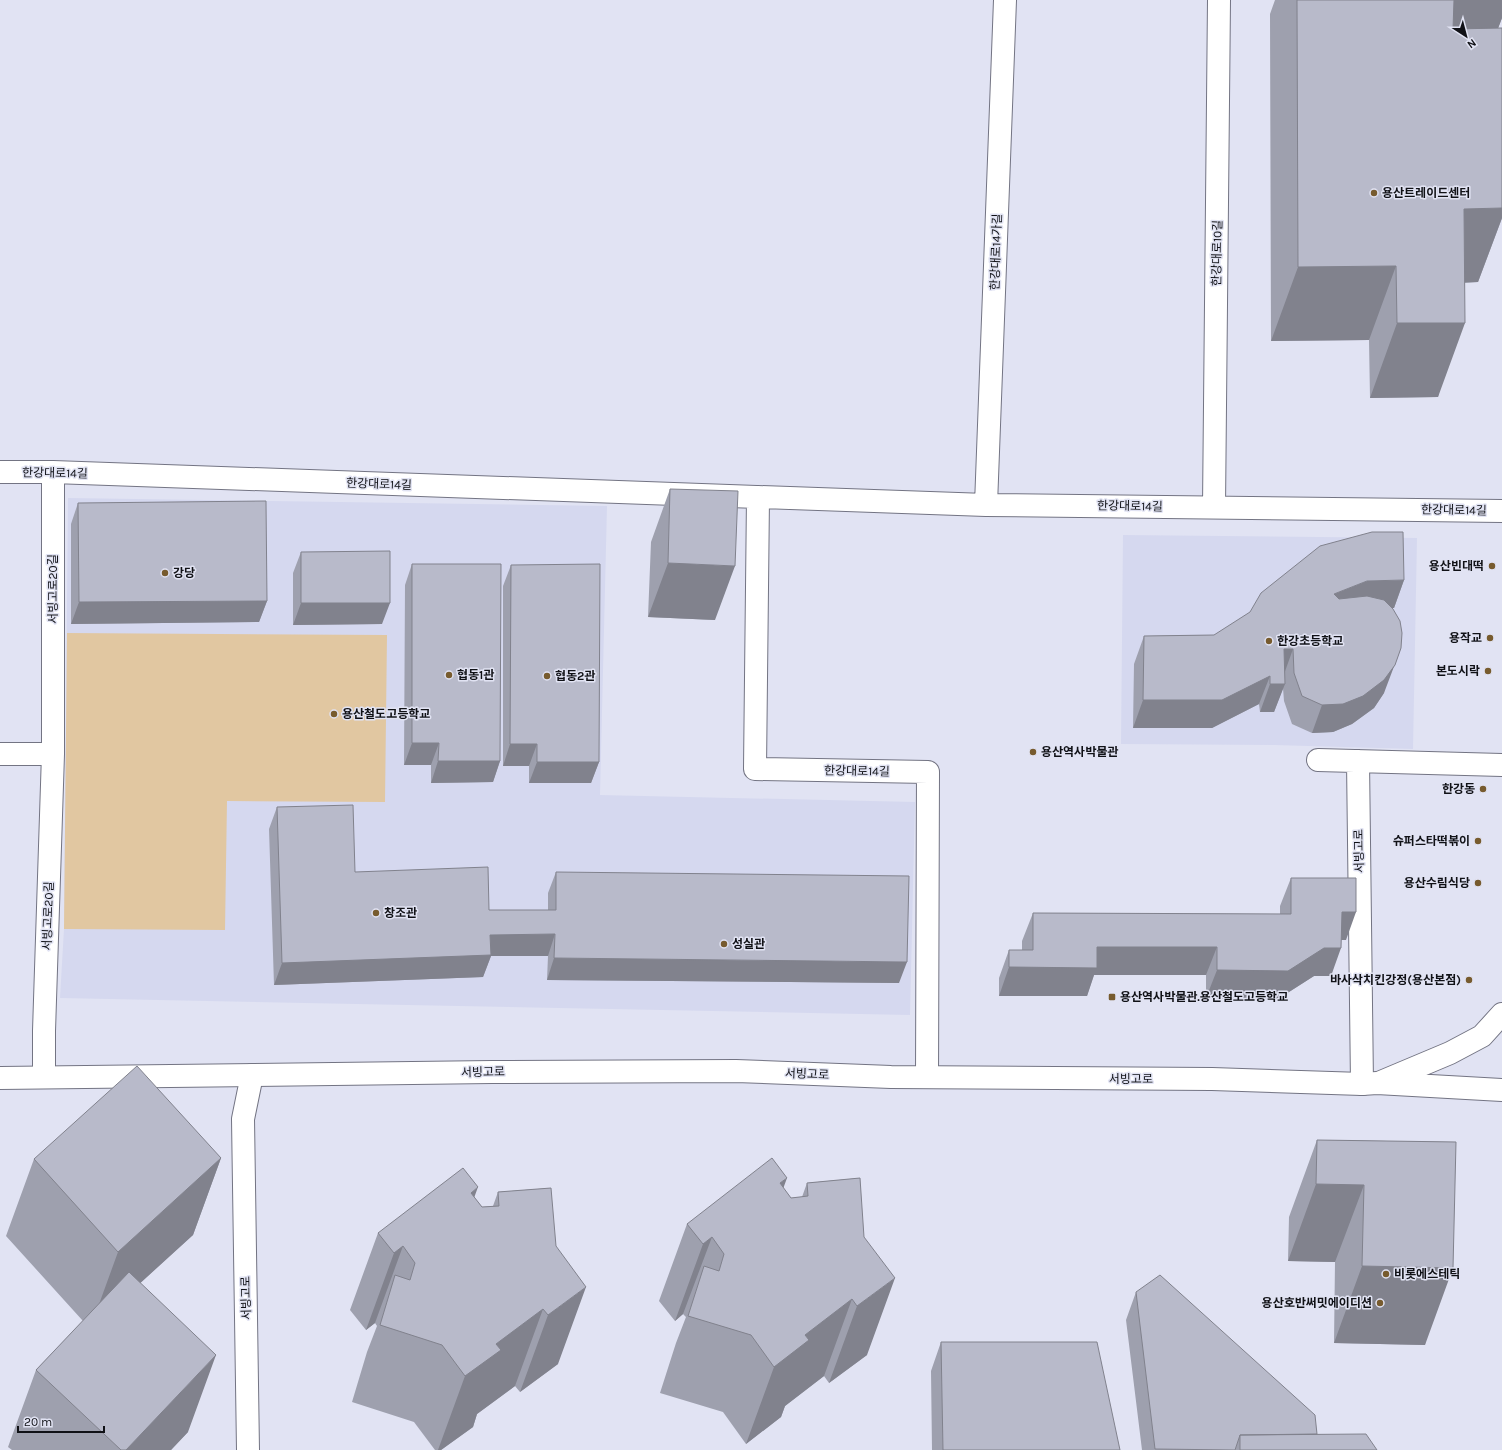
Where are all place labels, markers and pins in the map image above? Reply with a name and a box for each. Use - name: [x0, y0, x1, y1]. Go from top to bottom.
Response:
- place label: 용산트레이드센터: [1382, 186, 1470, 200]
- marker: 용산트레이드센터: [1369, 188, 1379, 198]
- place label: 용산빈대떡: [1429, 559, 1484, 573]
- marker: 용산빈대떡: [1487, 561, 1497, 571]
- place label: 강당: [173, 566, 195, 580]
- marker: 강당: [160, 568, 170, 578]
- place label: 용작교: [1449, 631, 1482, 645]
- marker: 용작교: [1485, 633, 1495, 643]
- place label: 한강초등학교: [1277, 634, 1343, 648]
- marker: 한강초등학교: [1264, 636, 1274, 646]
- place label: 본도시락: [1436, 664, 1480, 678]
- marker: 본도시락: [1483, 666, 1493, 676]
- place label: 협동1관: [457, 668, 494, 682]
- place label: 협동2관: [555, 669, 595, 683]
- marker: 협동1관: [444, 670, 454, 680]
- marker: 협동2관: [542, 671, 552, 681]
- place label: 용산철도고등학교: [342, 707, 430, 721]
- marker: 용산철도고등학교: [329, 709, 339, 719]
- place label: 용산역사박물관: [1041, 745, 1118, 759]
- marker: 용산역사박물관: [1028, 747, 1038, 757]
- place label: 한강동: [1442, 782, 1475, 796]
- marker: 한강동: [1478, 784, 1488, 794]
- place label: 슈퍼스타떡볶이: [1393, 834, 1470, 848]
- marker: 슈퍼스타떡볶이: [1473, 836, 1483, 846]
- place label: 용산수림식당: [1404, 876, 1470, 890]
- marker: 용산수림식당: [1473, 878, 1483, 888]
- place label: 창조관: [384, 906, 417, 920]
- marker: 창조관: [371, 908, 381, 918]
- place label: 성실관: [732, 937, 765, 951]
- marker: 성실관: [719, 939, 729, 949]
- place label: 바사삭치킨강정(용산본점): [1330, 973, 1461, 987]
- marker: 바사삭치킨강정(용산본점): [1464, 975, 1474, 985]
- place label: 용산역사박물관.용산철도고등학교: [1120, 990, 1288, 1004]
- marker: 용산역사박물관.용산철도고등학교: [1107, 992, 1117, 1002]
- place label: 비롯에스테틱: [1394, 1267, 1460, 1281]
- marker: 비롯에스테틱: [1381, 1269, 1391, 1279]
- place label: 용산호반써밋에이디션: [1262, 1296, 1372, 1310]
- marker: 용산호반써밋에이디션: [1375, 1298, 1385, 1308]

